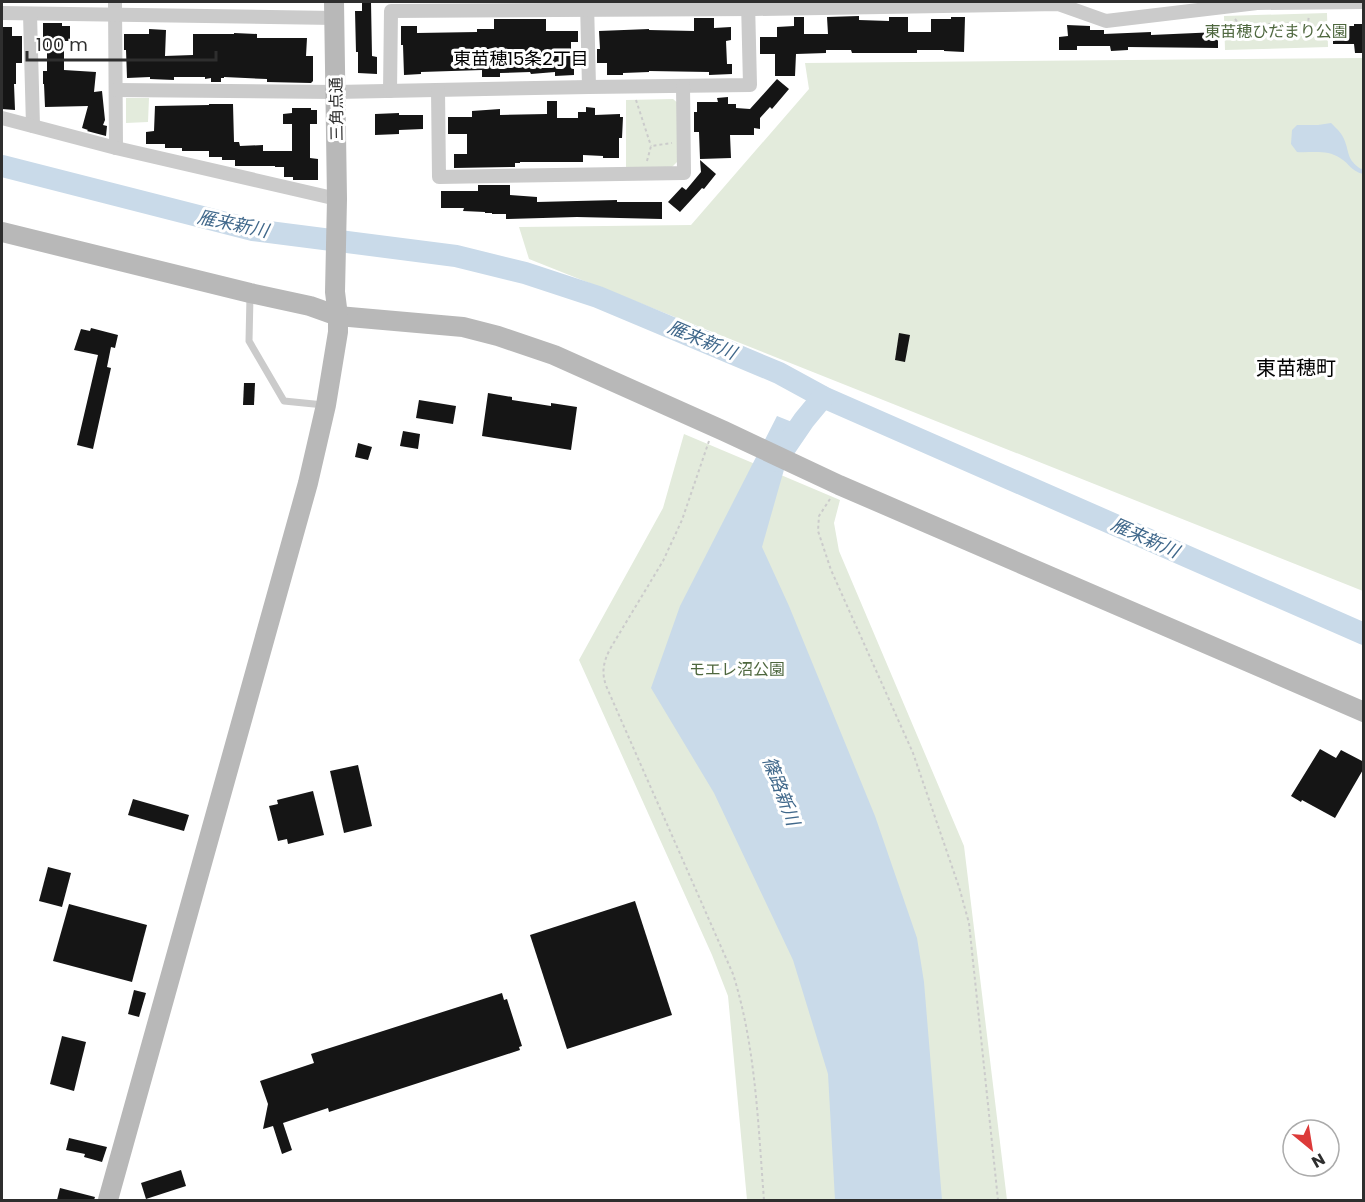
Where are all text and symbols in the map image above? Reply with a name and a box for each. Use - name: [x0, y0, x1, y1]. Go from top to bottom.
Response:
- park label: 東苗穂ひだまり公園: [1204, 20, 1348, 43]
- scale bar: [27, 24, 216, 62]
- text: 100 m: [36, 32, 88, 57]
- district label: 東苗穂15条2丁目: [453, 46, 589, 71]
- street label: 三角点通: [324, 77, 349, 141]
- water label: 雁来新川: [195, 204, 273, 244]
- water label: 雁来新川: [664, 314, 742, 366]
- district label: 東苗穂町: [1256, 354, 1336, 382]
- water label: 雁来新川: [1107, 511, 1185, 564]
- park label: モエレ沼公園: [689, 658, 785, 681]
- water label: 篠路新川: [757, 753, 807, 831]
- north arrow: [1281, 1118, 1341, 1178]
- text: N: [1307, 1148, 1329, 1174]

